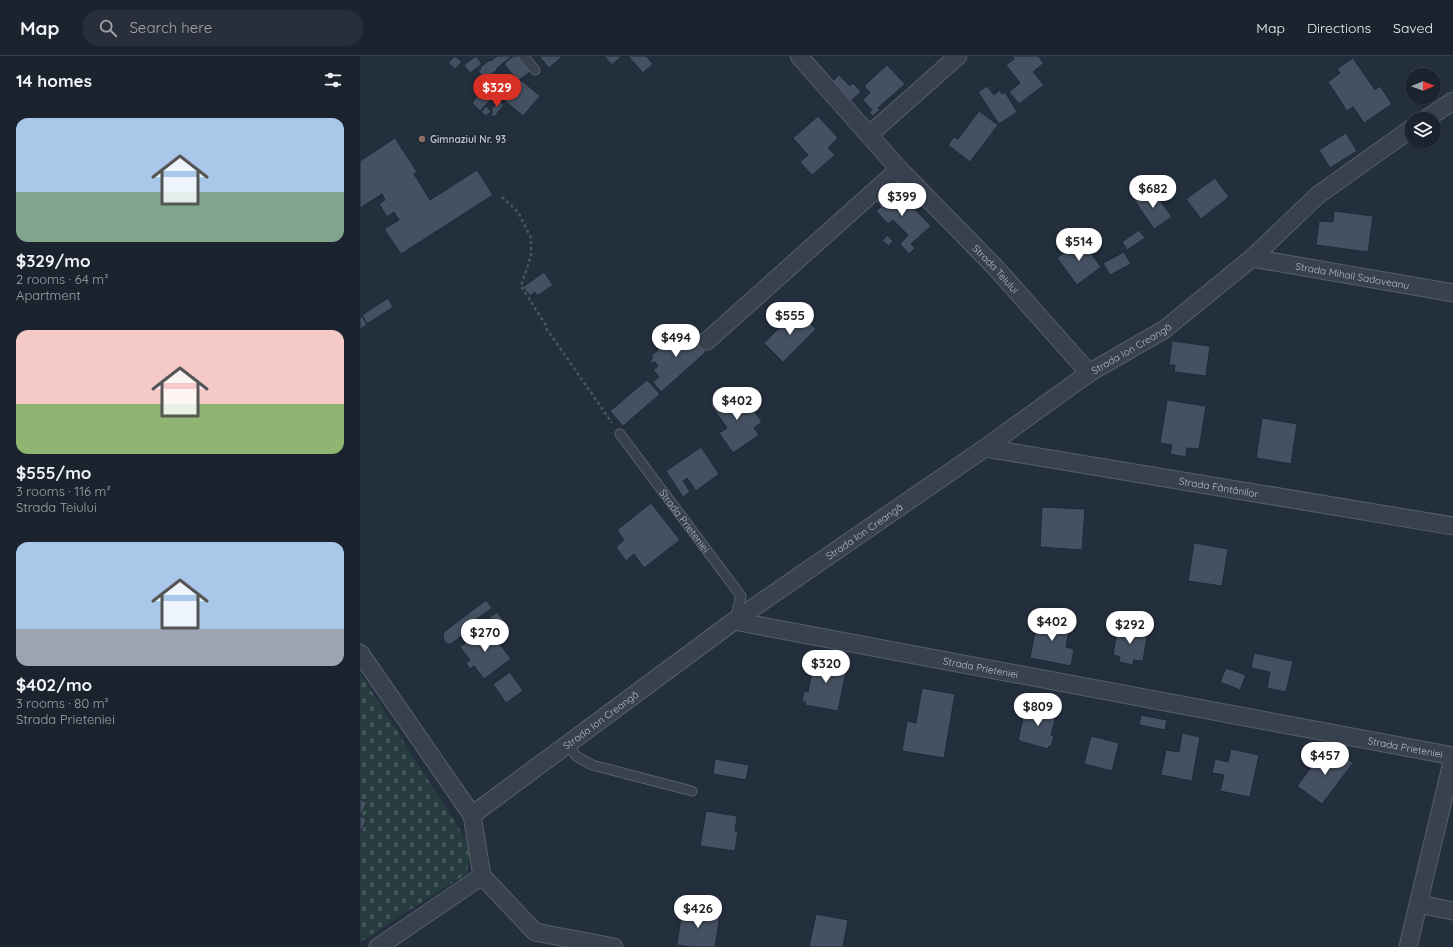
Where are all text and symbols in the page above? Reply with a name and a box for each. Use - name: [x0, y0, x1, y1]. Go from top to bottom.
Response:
- search box: [83, 10, 363, 46]
- text: Map: [20, 16, 59, 40]
- icon: search: [97, 17, 119, 39]
- text: Search here: [129, 18, 212, 37]
- text: Map: [1256, 19, 1285, 37]
- text: Directions: [1307, 19, 1371, 37]
- text: Saved: [1393, 19, 1433, 37]
- north arrow: [1405, 68, 1441, 104]
- map controls: [1405, 68, 1441, 148]
- icon: filters: [322, 69, 344, 91]
- text: 14 homes: [16, 70, 92, 91]
- pin: $329: [473, 74, 521, 108]
- text: $329: [482, 79, 512, 95]
- button: layers: [1405, 112, 1441, 148]
- place label: Gimnaziul Nr. 93: [430, 133, 506, 146]
- marker: Gimnaziul Nr. 93: [417, 134, 427, 144]
- icon: home: [144, 144, 216, 216]
- pin: $682: [1129, 175, 1177, 209]
- text: $682: [1138, 180, 1168, 196]
- pin: $399: [878, 183, 926, 217]
- text: $399: [887, 188, 917, 204]
- pin: $514: [1055, 228, 1103, 262]
- text: $514: [1065, 233, 1093, 249]
- street label: Strada Teiului: [970, 242, 1021, 296]
- text: $329/mo: [16, 250, 91, 271]
- street label: Strada Mihail Sadoveanu: [1295, 260, 1410, 292]
- text: 2 rooms · 64 m²: [16, 271, 108, 287]
- text: Apartment: [16, 287, 81, 303]
- pin: $555: [766, 302, 814, 336]
- text: $555: [775, 307, 805, 323]
- street label: Strada Ion Creangă: [1089, 320, 1174, 377]
- pin: $494: [652, 324, 700, 358]
- text: $494: [661, 329, 691, 345]
- icon: home: [144, 356, 216, 428]
- pin: $402: [713, 387, 761, 421]
- text: $402: [722, 392, 752, 408]
- text: $555/mo: [16, 462, 91, 483]
- street label: Strada Fântânilor: [1178, 474, 1260, 501]
- text: 3 rooms · 116 m²: [16, 483, 111, 499]
- street label: Strada Prieteniei: [656, 486, 712, 555]
- text: Strada Teiului: [16, 499, 97, 515]
- street label: Strada Ion Creangă: [823, 501, 905, 563]
- icon: home: [144, 568, 216, 640]
- pin: $402: [1028, 608, 1076, 642]
- pin: $292: [1106, 611, 1154, 645]
- text: $402: [1037, 613, 1067, 629]
- text: $292: [1115, 616, 1145, 632]
- pin: $270: [461, 619, 509, 653]
- text: $270: [470, 624, 500, 640]
- pin: $320: [802, 650, 850, 684]
- street label: Strada Prieteniei: [942, 654, 1019, 681]
- text: $320: [811, 655, 841, 671]
- text: $402/mo: [16, 674, 92, 695]
- street label: Strada Ion Creangă: [561, 688, 641, 752]
- pin: $809: [1014, 693, 1062, 727]
- text: 3 rooms · 80 m²: [16, 695, 109, 711]
- text: $809: [1023, 698, 1053, 714]
- text: Strada Prieteniei: [16, 711, 115, 727]
- street label: Strada Prieteniei: [1367, 734, 1444, 761]
- pin: $457: [1301, 742, 1349, 776]
- text: $457: [1310, 747, 1340, 763]
- pin: $426: [674, 895, 722, 929]
- text: $426: [683, 900, 713, 916]

